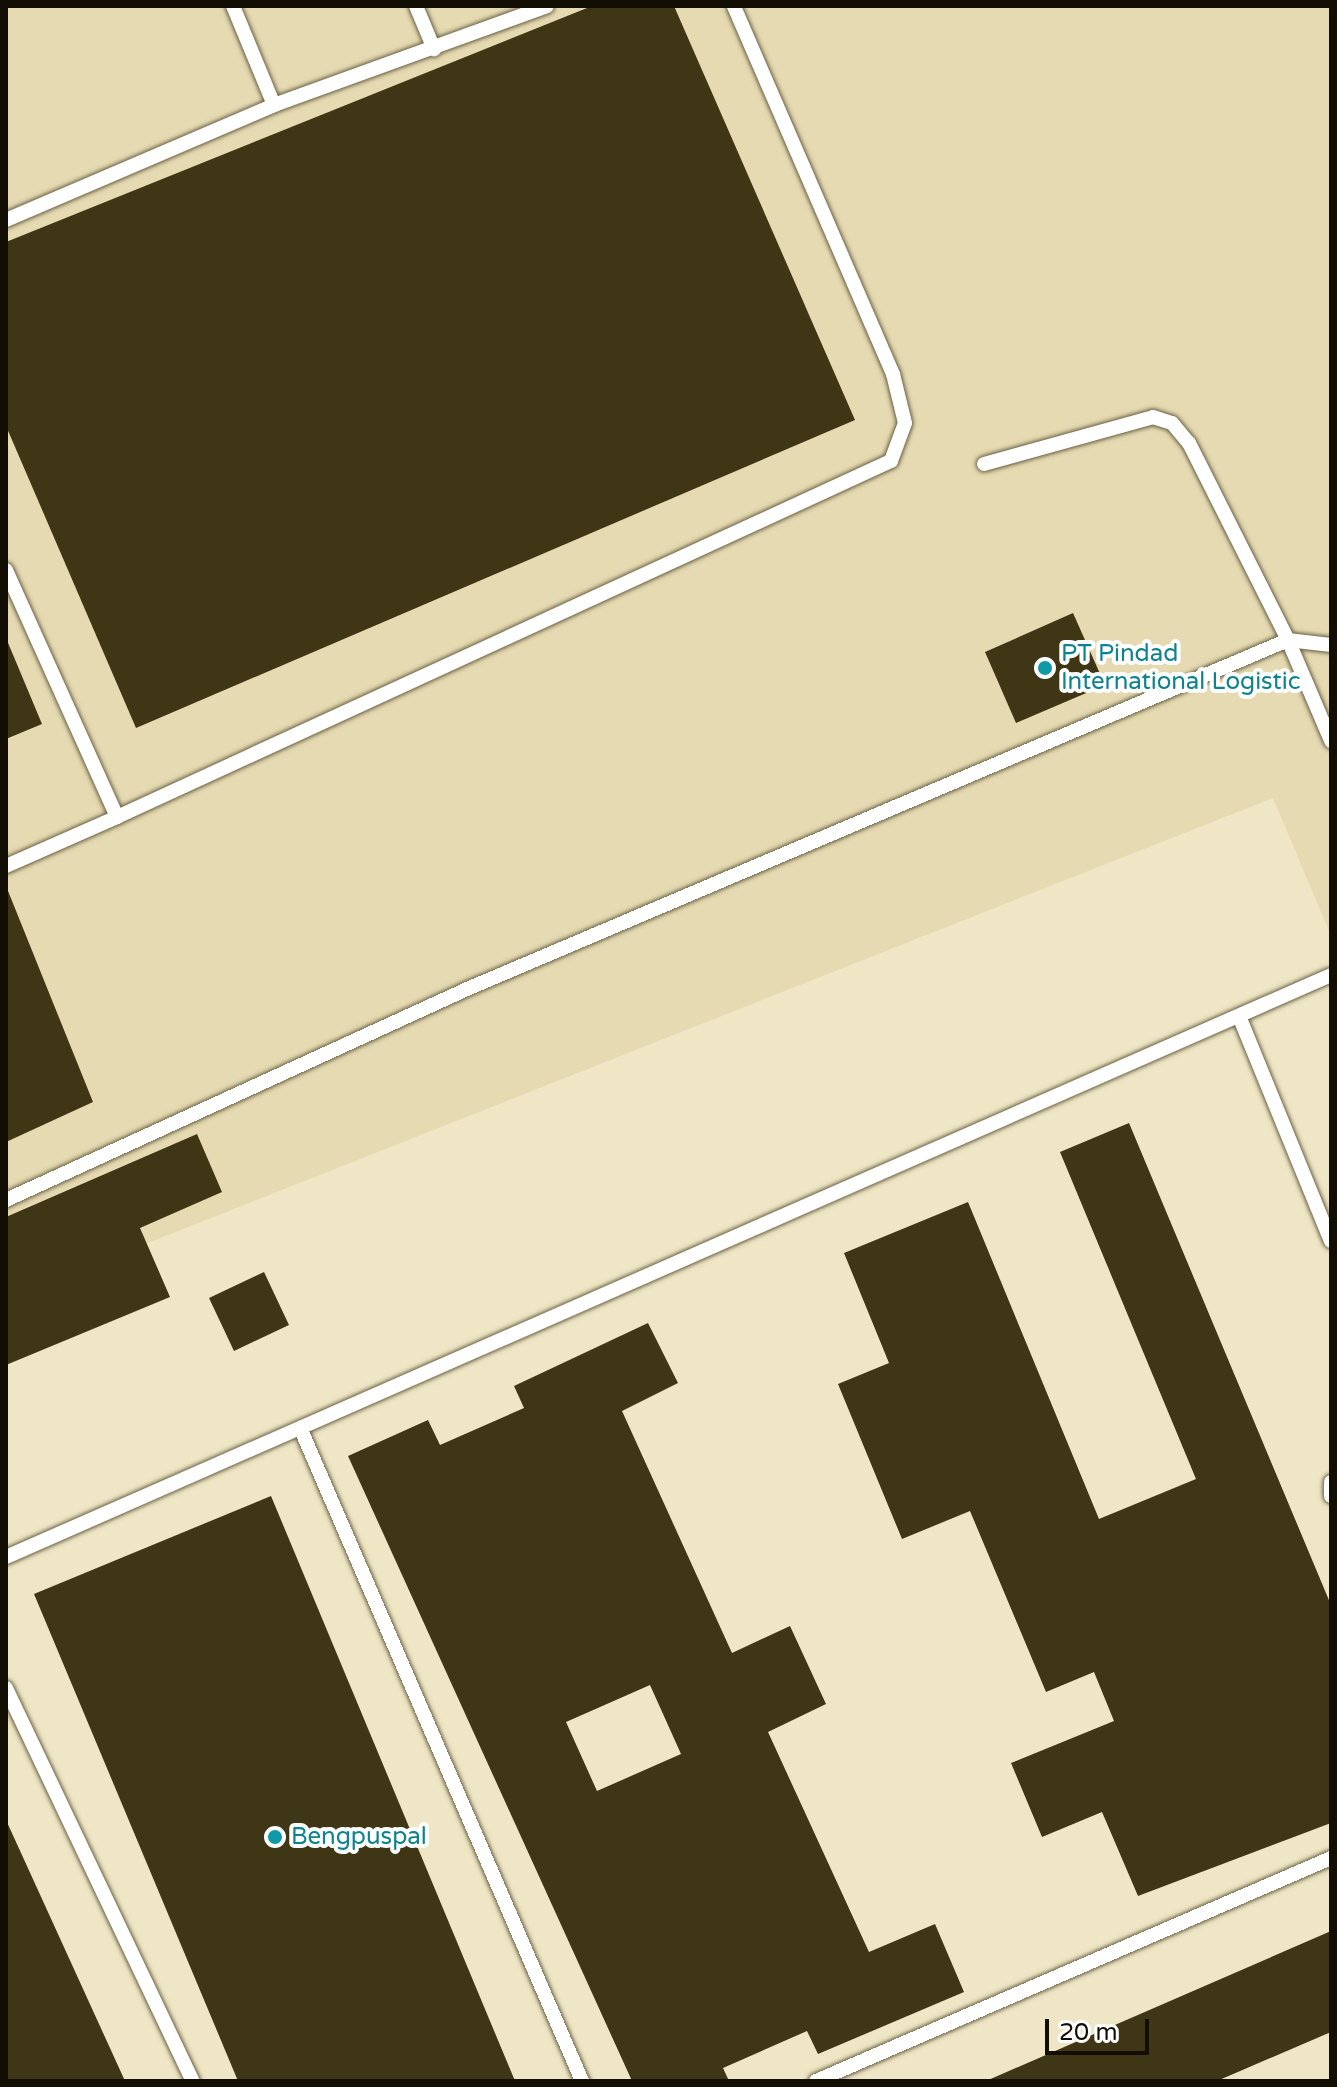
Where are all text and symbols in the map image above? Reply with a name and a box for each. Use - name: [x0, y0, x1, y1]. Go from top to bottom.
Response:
- place label: PT Pindad International Logistic: [1061, 640, 1300, 696]
- marker: PT Pindad International Logistic: [1036, 659, 1054, 677]
- place label: Bengpuspal: [291, 1823, 427, 1851]
- marker: Bengpuspal: [266, 1828, 284, 1846]
- scale bar: [1049, 2003, 1153, 2053]
- text: 20 m: [1059, 2018, 1117, 2047]

